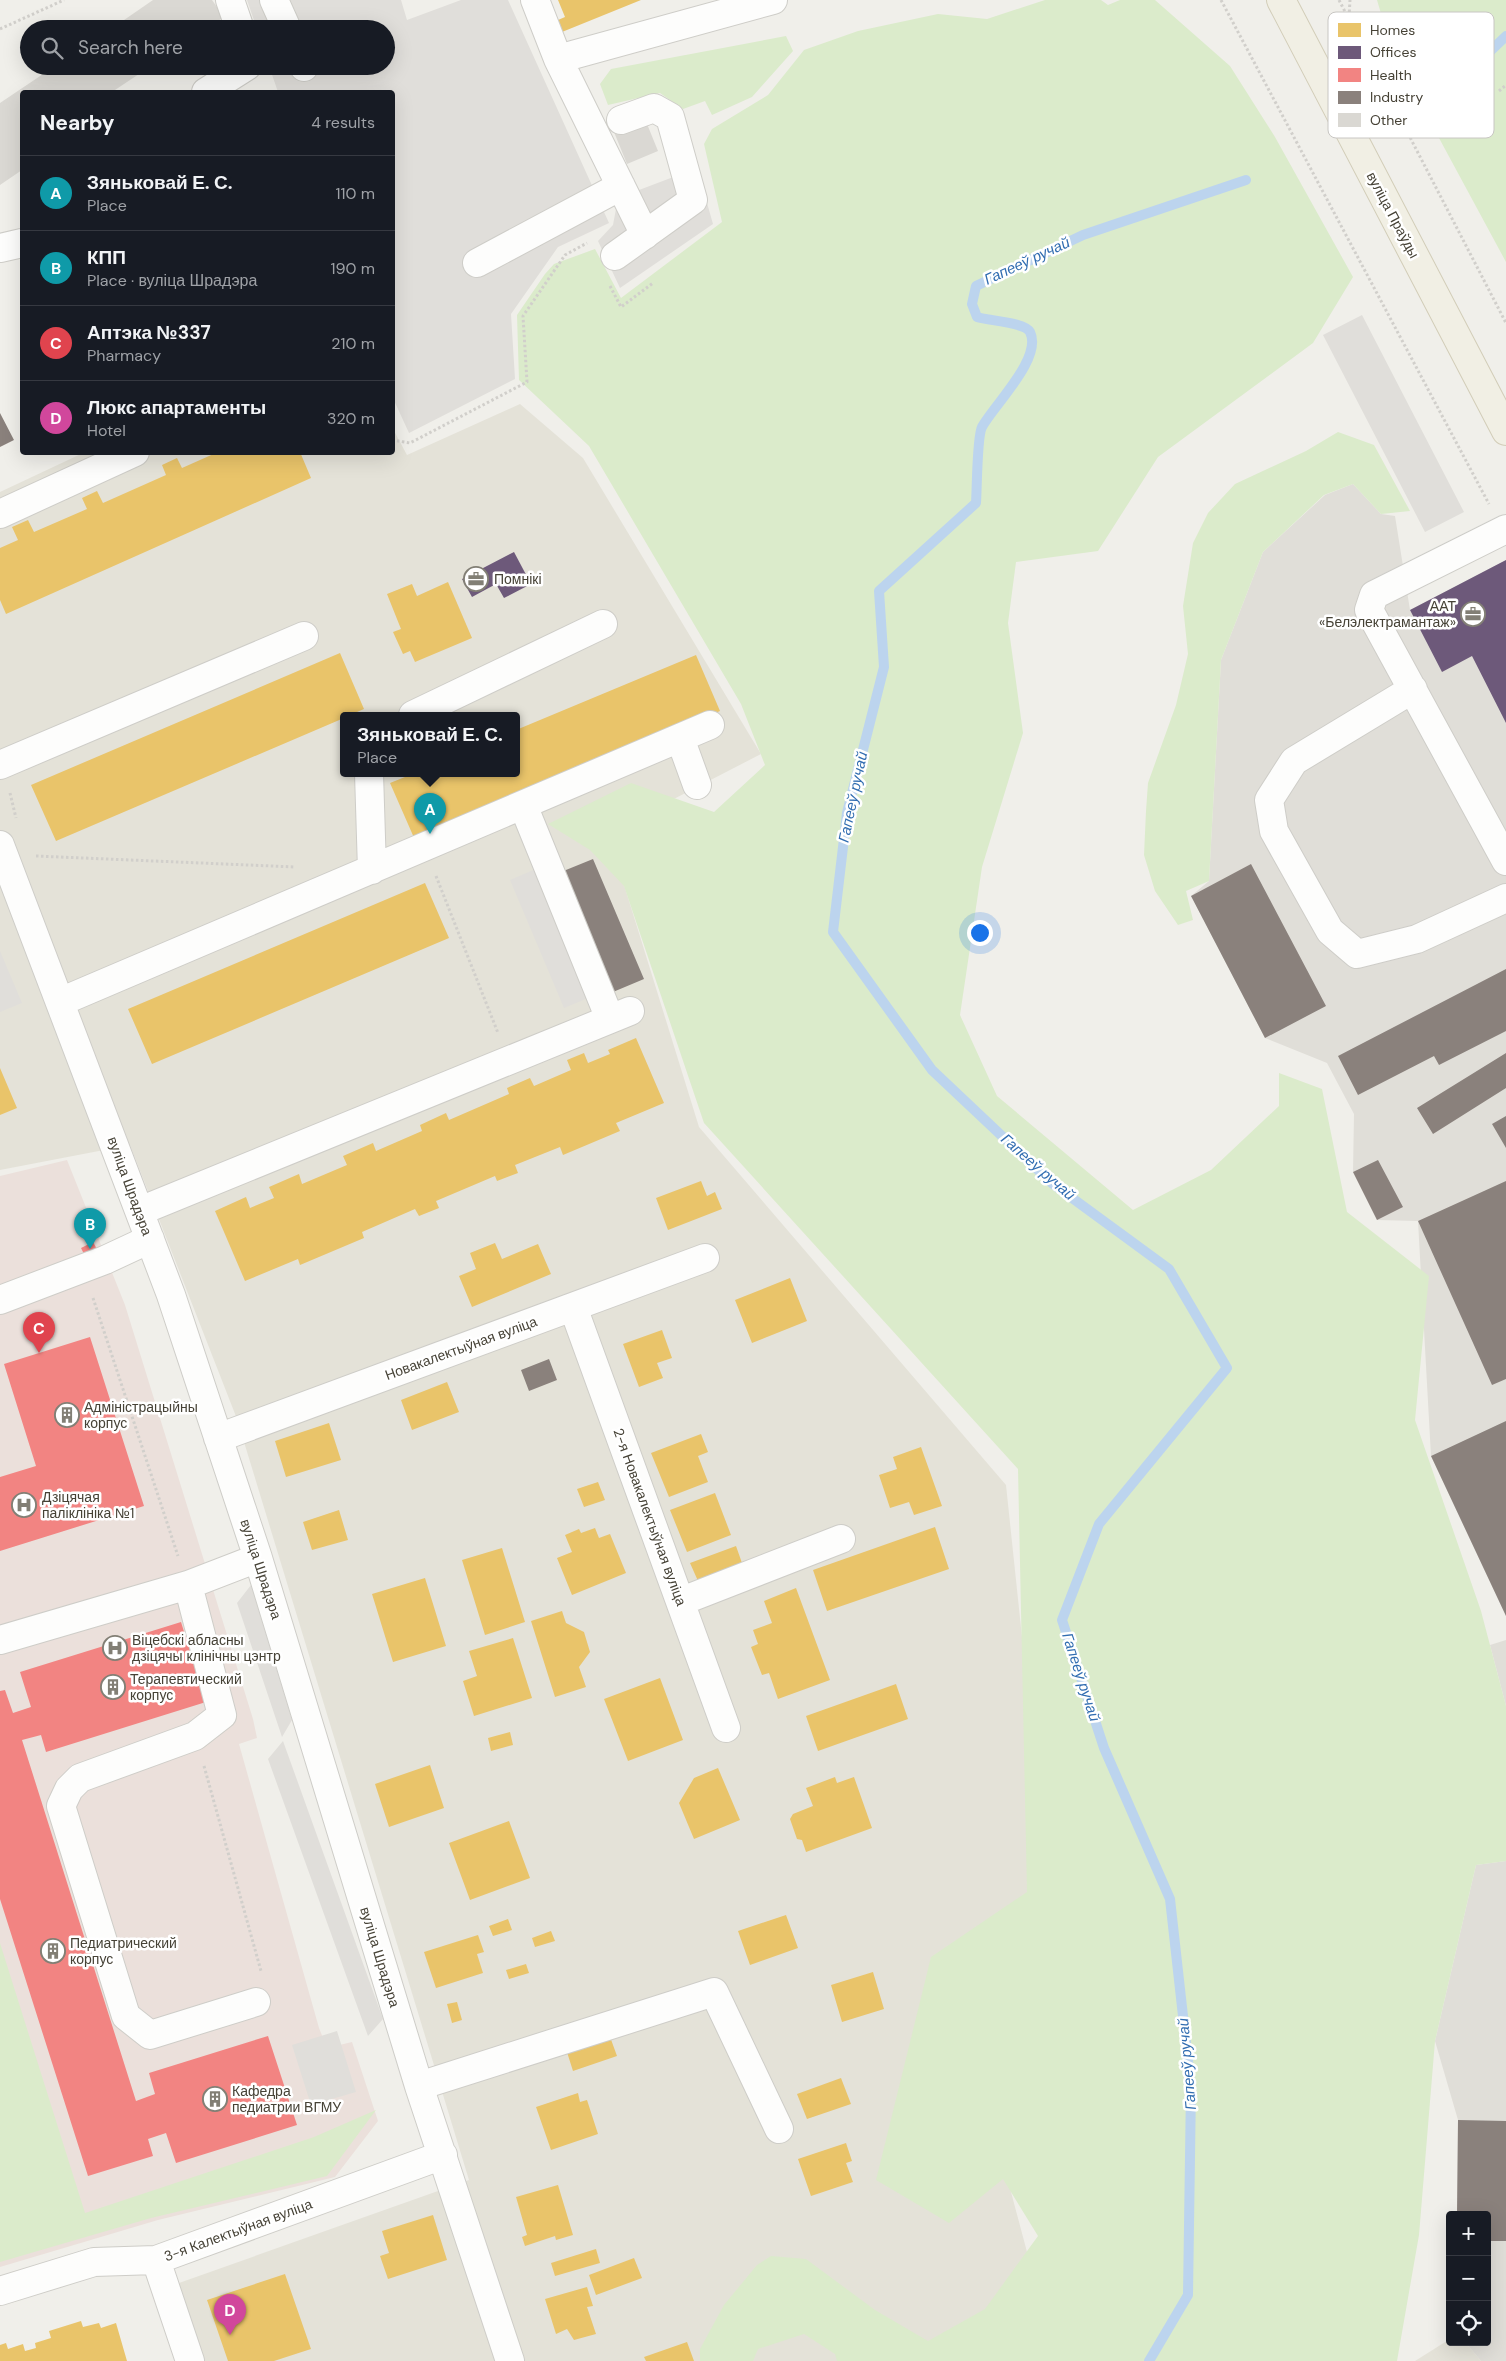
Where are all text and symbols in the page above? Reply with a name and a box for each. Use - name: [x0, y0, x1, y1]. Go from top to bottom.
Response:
- legend: [1328, 12, 1494, 138]
- search box: [20, 20, 395, 75]
- text: Homes: [1370, 21, 1415, 39]
- icon: search: [38, 34, 66, 62]
- text: Search here: [78, 35, 183, 60]
- text: Offices: [1370, 43, 1416, 61]
- text: Health: [1370, 66, 1412, 84]
- text: Industry: [1370, 88, 1423, 106]
- text: Nearby: [40, 109, 114, 137]
- text: Other: [1370, 111, 1408, 129]
- text: 4 results: [311, 112, 375, 133]
- street label: вуліца Праўды: [1363, 169, 1423, 261]
- text: Зяньковай Е. С.: [87, 170, 233, 195]
- text: A: [50, 183, 62, 204]
- text: 110 m: [336, 183, 375, 204]
- text: Place: [87, 195, 127, 216]
- water label: Гапееў ручай: [981, 232, 1074, 290]
- text: КПП: [87, 245, 126, 270]
- text: B: [51, 258, 61, 279]
- text: 190 m: [331, 258, 375, 279]
- text: Place · вуліца Шрадэра: [87, 270, 257, 291]
- text: Аптэка №337: [87, 320, 211, 345]
- text: C: [50, 333, 62, 354]
- text: 210 m: [331, 333, 375, 354]
- text: Pharmacy: [87, 345, 161, 366]
- text: Люкс апартаменты: [87, 395, 266, 420]
- text: D: [50, 408, 62, 429]
- text: 320 m: [327, 408, 375, 429]
- text: Hotel: [87, 420, 126, 441]
- office icon: Помнікі: [463, 566, 489, 592]
- place label: Помнікі: [494, 570, 542, 588]
- place label: ААТ «Белэлектрамантаж»: [1319, 597, 1456, 631]
- office icon: ААТ «Белэлектрамантаж»: [1460, 601, 1486, 627]
- popup: [340, 712, 520, 777]
- text: Зяньковай Е. С.: [357, 722, 503, 747]
- text: Place: [357, 747, 397, 768]
- water label: Гапееў ручай: [834, 749, 873, 844]
- pin: A: [414, 793, 446, 834]
- your location: [967, 920, 993, 946]
- water label: Гапееў ручай: [997, 1129, 1080, 1205]
- street label: вуліца Шрадэра: [104, 1134, 156, 1238]
- pin: B: [74, 1208, 106, 1249]
- pin: C: [23, 1312, 55, 1353]
- street label: Новакалектыўная вуліца: [382, 1312, 540, 1384]
- place label: Адміністрацыйны корпус: [84, 1398, 198, 1432]
- building icon: Адміністрацыйны корпус: [54, 1402, 80, 1428]
- street label: 2-я Новакалектыўная вуліца: [609, 1426, 691, 1608]
- place label: Дзіцячая паліклініка №1: [42, 1488, 134, 1522]
- hospital icon: Дзіцячая паліклініка №1: [11, 1492, 37, 1518]
- street label: вуліца Шрадэра: [236, 1517, 286, 1621]
- water label: Гапееў ручай: [1057, 1630, 1105, 1725]
- place label: Віцебскі абласны дзіцячы клінічны цэнтр: [132, 1631, 281, 1665]
- hospital icon: Віцебскі абласны дзіцячы клінічны цэнтр: [102, 1635, 128, 1661]
- place label: Терапевтический корпус: [130, 1670, 242, 1704]
- building icon: Терапевтический корпус: [100, 1674, 126, 1700]
- street label: вуліца Шрадэра: [356, 1905, 404, 2010]
- place label: Педиатрический корпус: [70, 1934, 177, 1968]
- building icon: Педиатрический корпус: [40, 1938, 66, 1964]
- water label: Гапееў ручай: [1173, 2017, 1201, 2111]
- place label: Кафедра педиатрии ВГМУ: [232, 2082, 341, 2116]
- building icon: Кафедра педиатрии ВГМУ: [202, 2086, 228, 2112]
- street label: 3-я Калектыўная вуліца: [161, 2195, 315, 2265]
- map controls: [1446, 2211, 1491, 2346]
- button: +: [1446, 2211, 1491, 2256]
- button: −: [1446, 2256, 1491, 2301]
- pin: D: [214, 2294, 246, 2335]
- button: locate: [1446, 2301, 1491, 2346]

